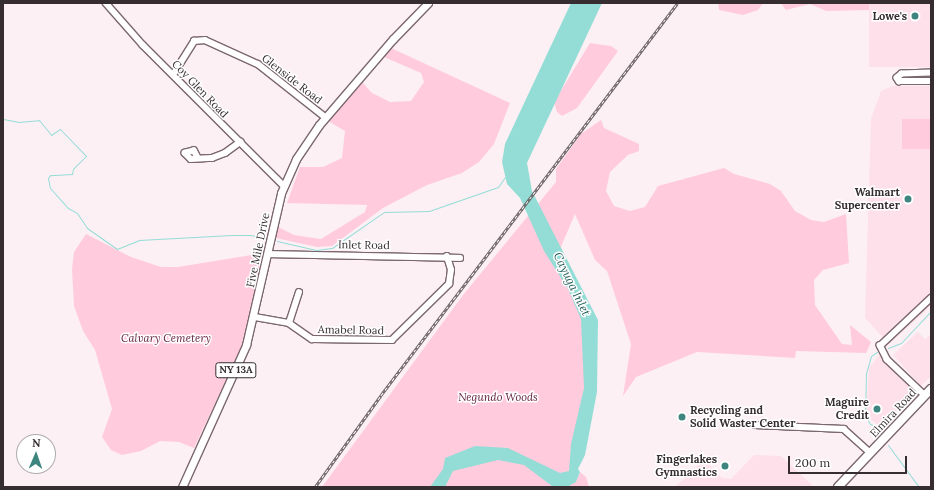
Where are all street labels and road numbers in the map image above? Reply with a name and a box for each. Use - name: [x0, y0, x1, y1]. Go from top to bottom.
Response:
- street label: Glenside Road: [259, 51, 325, 107]
- street label: Coy Glen Road: [169, 57, 231, 121]
- street label: Five Mile Drive: [244, 211, 272, 289]
- street label: Inlet Road: [338, 238, 390, 252]
- street label: Amabel Road: [318, 323, 384, 337]
- road number: NY 13A: [215, 362, 257, 378]
- street label: Elmira Road: [867, 386, 919, 440]

